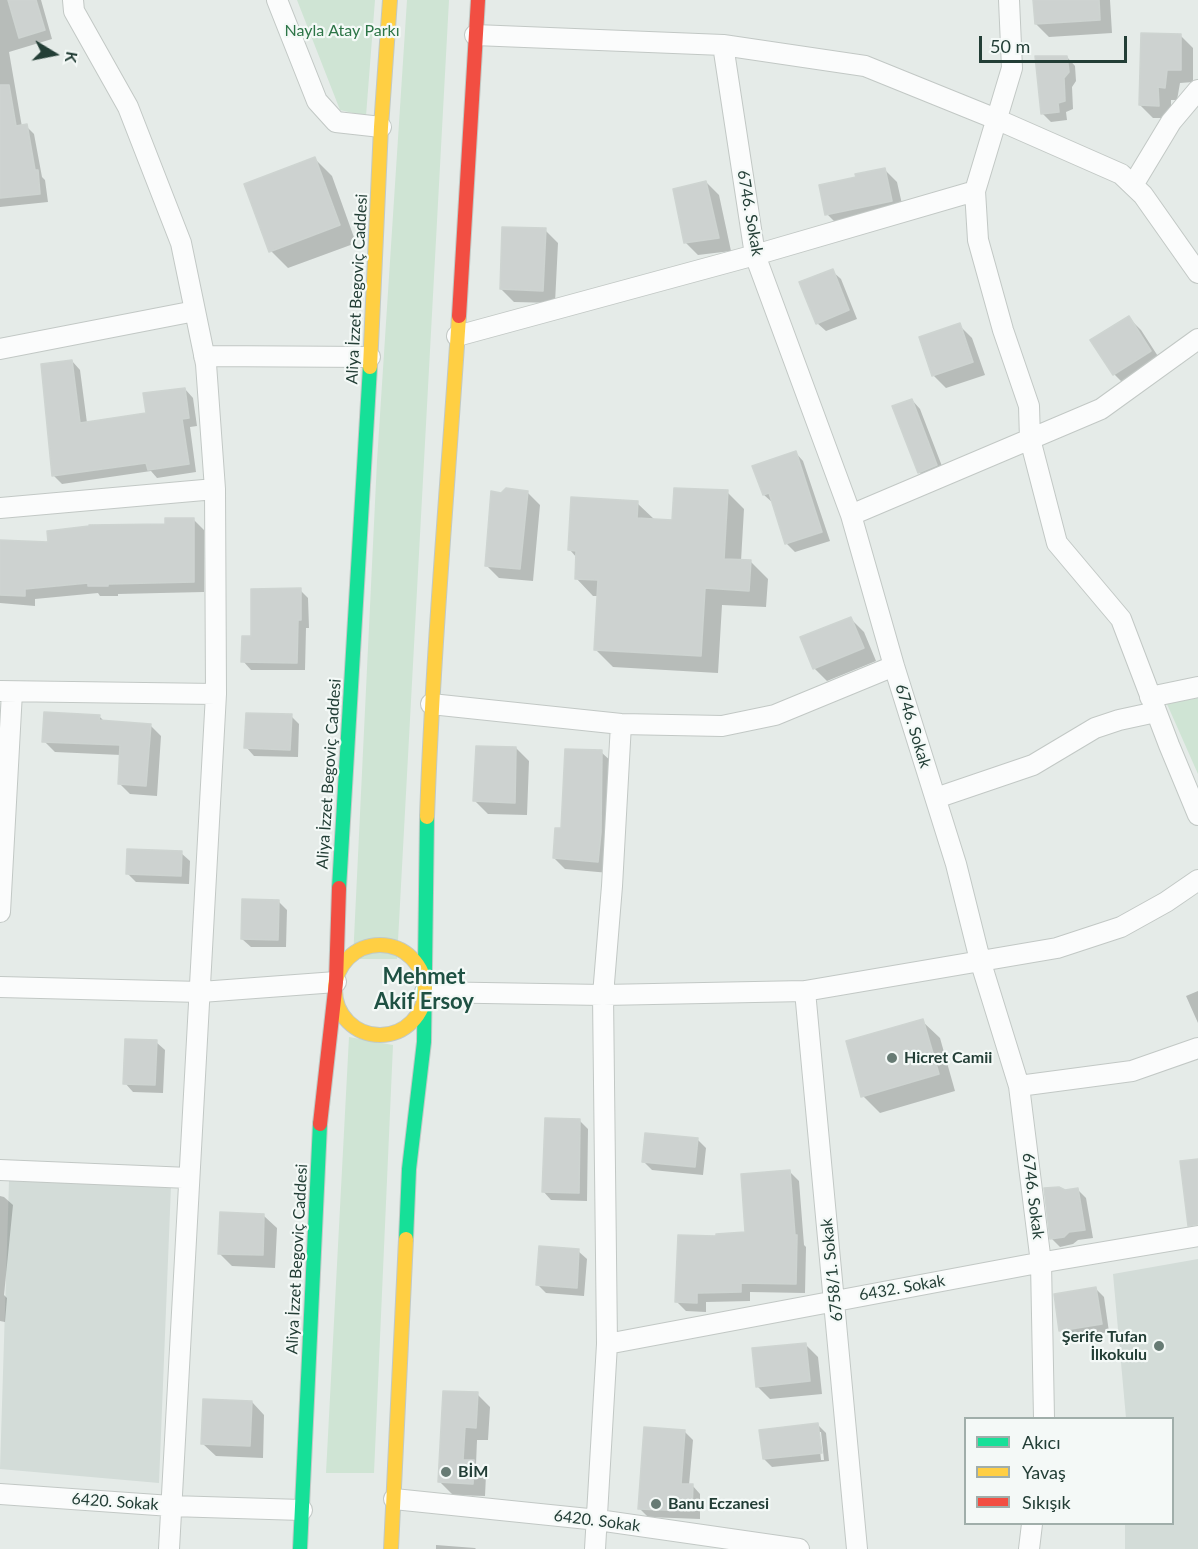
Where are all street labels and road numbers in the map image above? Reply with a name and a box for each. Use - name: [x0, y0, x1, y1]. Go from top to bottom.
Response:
- street label: 6746. Sokak: [733, 169, 767, 257]
- street label: Aliya İzzet Begoviç Caddesi: [342, 193, 372, 385]
- street label: Aliya İzzet Begoviç Caddesi: [313, 678, 345, 870]
- street label: 6746. Sokak: [891, 682, 935, 770]
- street label: 6746. Sokak: [1018, 1152, 1048, 1240]
- street label: Aliya İzzet Begoviç Caddesi: [282, 1163, 312, 1355]
- street label: 6758/1. Sokak: [817, 1218, 847, 1322]
- street label: 6432. Sokak: [858, 1271, 946, 1305]
- street label: 6420. Sokak: [71, 1489, 159, 1515]
- street label: 6420. Sokak: [553, 1506, 641, 1536]

